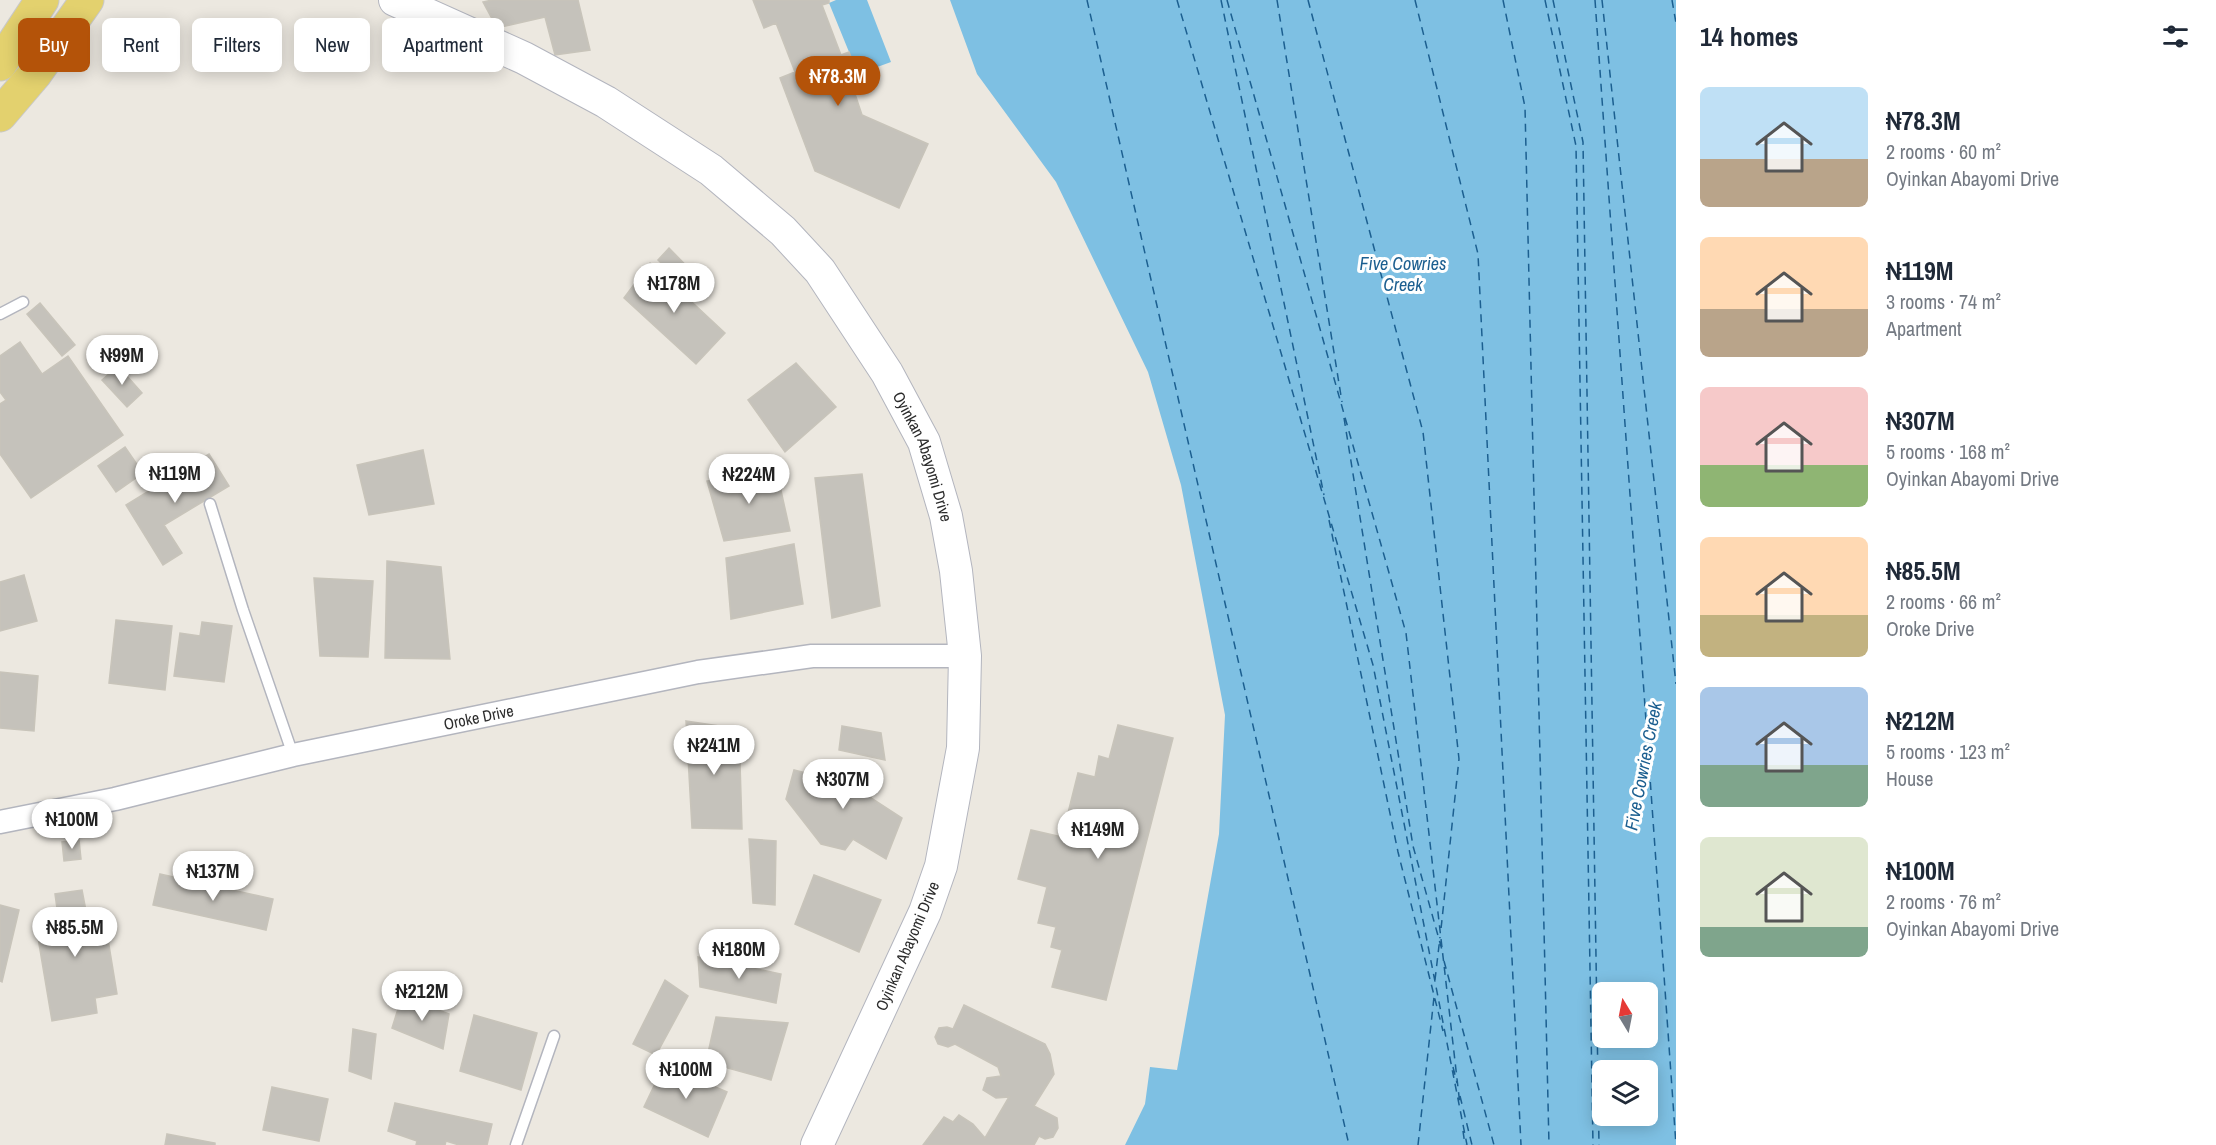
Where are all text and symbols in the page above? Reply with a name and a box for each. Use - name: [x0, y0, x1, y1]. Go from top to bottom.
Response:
- chip: Buy: [18, 18, 90, 72]
- chip: Rent: [102, 18, 180, 72]
- chip: Filters: [192, 18, 282, 72]
- chip: New: [294, 18, 370, 72]
- chip: Apartment: [382, 18, 504, 72]
- text: 14 homes: [1700, 19, 1798, 54]
- icon: filters: [2159, 20, 2192, 53]
- pin: ₦78.3M: [789, 56, 887, 107]
- text: ₦78.3M: [809, 62, 867, 89]
- text: ₦78.3M: [1886, 103, 1961, 138]
- icon: home: [1748, 111, 1820, 183]
- text: 2 rooms · 60 m²: [1886, 138, 2001, 165]
- text: Oyinkan Abayomi Drive: [1886, 165, 2059, 192]
- water label: Five Cowries Creek: [1360, 251, 1446, 297]
- text: ₦119M: [1886, 253, 1954, 288]
- icon: home: [1748, 261, 1820, 333]
- pin: ₦178M: [632, 263, 716, 314]
- text: ₦178M: [648, 269, 700, 296]
- text: 3 rooms · 74 m²: [1886, 288, 2001, 315]
- text: Apartment: [1886, 315, 1962, 342]
- pin: ₦99M: [86, 335, 158, 386]
- text: ₦99M: [100, 341, 144, 368]
- street label: Oyinkan Abayomi Drive: [888, 387, 958, 523]
- text: ₦307M: [1886, 403, 1955, 438]
- icon: home: [1748, 411, 1820, 483]
- text: 5 rooms · 168 m²: [1886, 438, 2010, 465]
- pin: ₦119M: [133, 453, 217, 504]
- pin: ₦224M: [707, 454, 791, 505]
- text: ₦119M: [149, 459, 201, 486]
- text: ₦224M: [723, 460, 775, 487]
- text: Oyinkan Abayomi Drive: [1886, 465, 2059, 492]
- text: ₦85.5M: [1886, 553, 1961, 588]
- icon: home: [1748, 561, 1820, 633]
- text: 2 rooms · 66 m²: [1886, 588, 2001, 615]
- text: Oroke Drive: [1886, 615, 1974, 642]
- street label: Oroke Drive: [442, 699, 515, 735]
- water label: Five Cowries Creek: [1618, 699, 1668, 832]
- text: ₦212M: [1886, 703, 1955, 738]
- icon: home: [1748, 711, 1820, 783]
- pin: ₦241M: [672, 725, 756, 776]
- text: ₦241M: [688, 731, 740, 758]
- text: 5 rooms · 123 m²: [1886, 738, 2010, 765]
- pin: ₦307M: [801, 759, 885, 810]
- text: ₦307M: [817, 765, 869, 792]
- text: House: [1886, 765, 1933, 792]
- pin: ₦100M: [30, 799, 114, 850]
- text: ₦100M: [46, 805, 98, 832]
- pin: ₦149M: [1056, 809, 1140, 860]
- text: ₦149M: [1072, 815, 1124, 842]
- pin: ₦137M: [171, 851, 255, 902]
- text: ₦100M: [1886, 853, 1955, 888]
- text: ₦137M: [187, 857, 239, 884]
- icon: home: [1748, 861, 1820, 933]
- street label: Oyinkan Abayomi Drive: [870, 878, 944, 1014]
- text: 2 rooms · 76 m²: [1886, 888, 2001, 915]
- pin: ₦85.5M: [26, 907, 124, 958]
- text: ₦85.5M: [46, 913, 104, 940]
- text: Oyinkan Abayomi Drive: [1886, 915, 2059, 942]
- pin: ₦180M: [697, 929, 781, 980]
- text: ₦180M: [713, 935, 765, 962]
- pin: ₦212M: [380, 971, 464, 1022]
- text: ₦212M: [396, 977, 448, 1004]
- north arrow: [1592, 982, 1658, 1048]
- map controls: [1592, 982, 1658, 1126]
- pin: ₦100M: [644, 1049, 728, 1100]
- text: ₦100M: [660, 1055, 712, 1082]
- button: layers: [1592, 1060, 1658, 1126]

